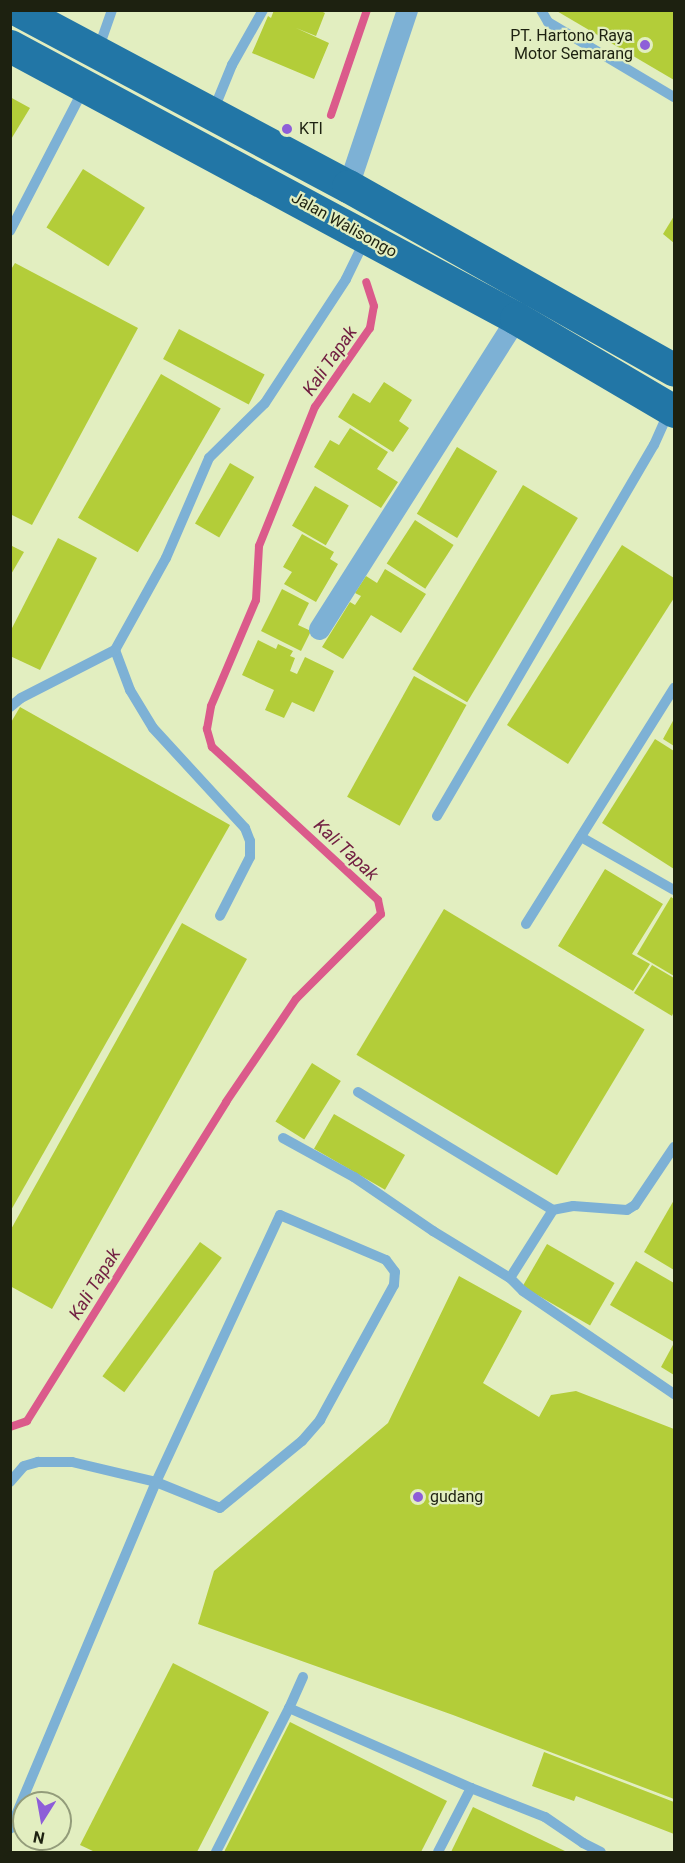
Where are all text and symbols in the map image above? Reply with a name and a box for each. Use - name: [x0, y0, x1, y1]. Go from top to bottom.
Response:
- place label: PT. Hartono Raya Motor Semarang: [510, 26, 633, 64]
- marker: PT. Hartono Raya Motor Semarang: [638, 38, 652, 52]
- place label: KTI: [299, 119, 323, 139]
- marker: KTI: [280, 122, 294, 136]
- street label: Jalan Walisongo: [288, 188, 400, 262]
- water label: Kali Tapak: [298, 322, 362, 400]
- water label: Kali Tapak: [309, 815, 383, 885]
- water label: Kali Tapak: [65, 1244, 125, 1324]
- place label: gudang: [430, 1487, 483, 1507]
- marker: gudang: [411, 1490, 425, 1504]
- north arrow: [12, 1791, 72, 1851]
- text: N: [32, 1827, 46, 1848]

